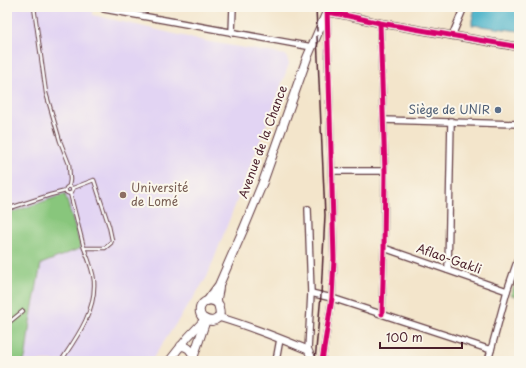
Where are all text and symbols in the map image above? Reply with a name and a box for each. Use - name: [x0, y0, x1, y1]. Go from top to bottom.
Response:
- street label: Avenue de la Chance: [233, 82, 291, 201]
- place label: Siège de UNIR: [408, 100, 490, 118]
- marker: Siège de UNIR: [493, 105, 503, 115]
- place label: Université de Lomé: [131, 178, 188, 210]
- marker: Université de Lomé: [118, 190, 128, 200]
- street label: Aflao-Gakli: [414, 239, 484, 278]
- scale bar: [380, 324, 462, 350]
- text: 100 m: [386, 328, 423, 346]

